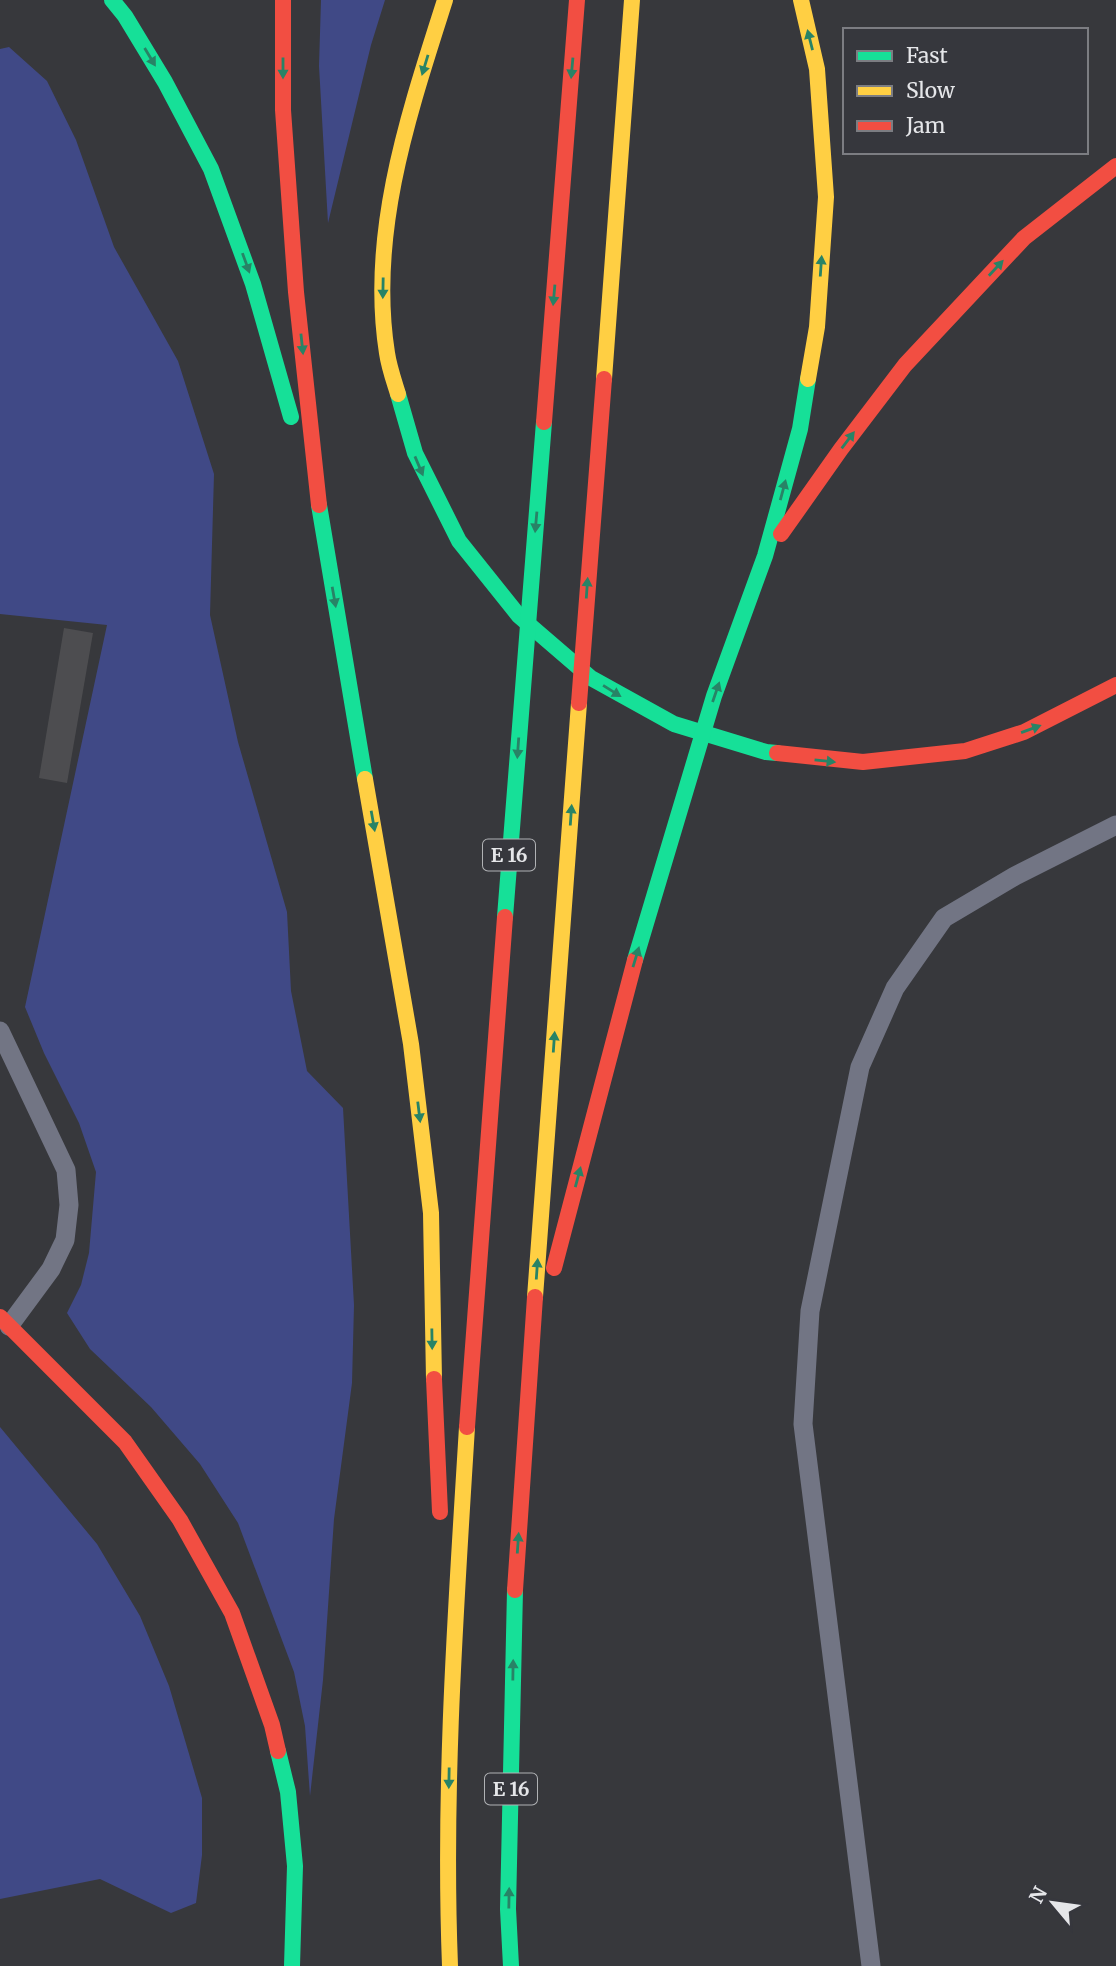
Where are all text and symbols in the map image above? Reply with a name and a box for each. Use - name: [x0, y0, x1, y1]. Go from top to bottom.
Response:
- legend: [843, 28, 1088, 154]
- one-way arrow: [804, 29, 815, 51]
- text: Fast: [906, 42, 948, 69]
- one-way arrow: [144, 47, 156, 66]
- one-way arrow: [419, 55, 430, 76]
- one-way arrow: [277, 57, 289, 79]
- one-way arrow: [566, 57, 577, 79]
- text: Slow: [906, 77, 955, 104]
- text: Jam: [905, 112, 945, 139]
- one-way arrow: [240, 252, 251, 273]
- one-way arrow: [816, 255, 827, 277]
- one-way arrow: [987, 260, 1003, 277]
- one-way arrow: [377, 277, 389, 299]
- one-way arrow: [548, 284, 559, 306]
- one-way arrow: [296, 333, 307, 355]
- one-way arrow: [840, 432, 855, 450]
- one-way arrow: [413, 456, 425, 476]
- one-way arrow: [779, 479, 789, 500]
- one-way arrow: [530, 511, 541, 533]
- one-way arrow: [582, 577, 593, 599]
- one-way arrow: [329, 586, 340, 608]
- one-way arrow: [711, 682, 722, 703]
- one-way arrow: [602, 684, 621, 697]
- one-way arrow: [1021, 723, 1042, 734]
- one-way arrow: [512, 738, 523, 760]
- one-way arrow: [815, 756, 837, 767]
- one-way arrow: [565, 804, 576, 826]
- one-way arrow: [368, 810, 379, 832]
- road number: E 16: [483, 840, 535, 870]
- one-way arrow: [632, 946, 642, 967]
- one-way arrow: [548, 1031, 559, 1053]
- one-way arrow: [414, 1101, 425, 1123]
- one-way arrow: [573, 1166, 584, 1188]
- one-way arrow: [531, 1258, 542, 1280]
- one-way arrow: [426, 1328, 438, 1350]
- one-way arrow: [513, 1532, 524, 1554]
- one-way arrow: [507, 1659, 519, 1681]
- one-way arrow: [443, 1768, 455, 1790]
- road number: E 16: [485, 1774, 537, 1804]
- north arrow: [1018, 1868, 1088, 1938]
- text: N: [1024, 1882, 1052, 1907]
- one-way arrow: [503, 1887, 514, 1909]

